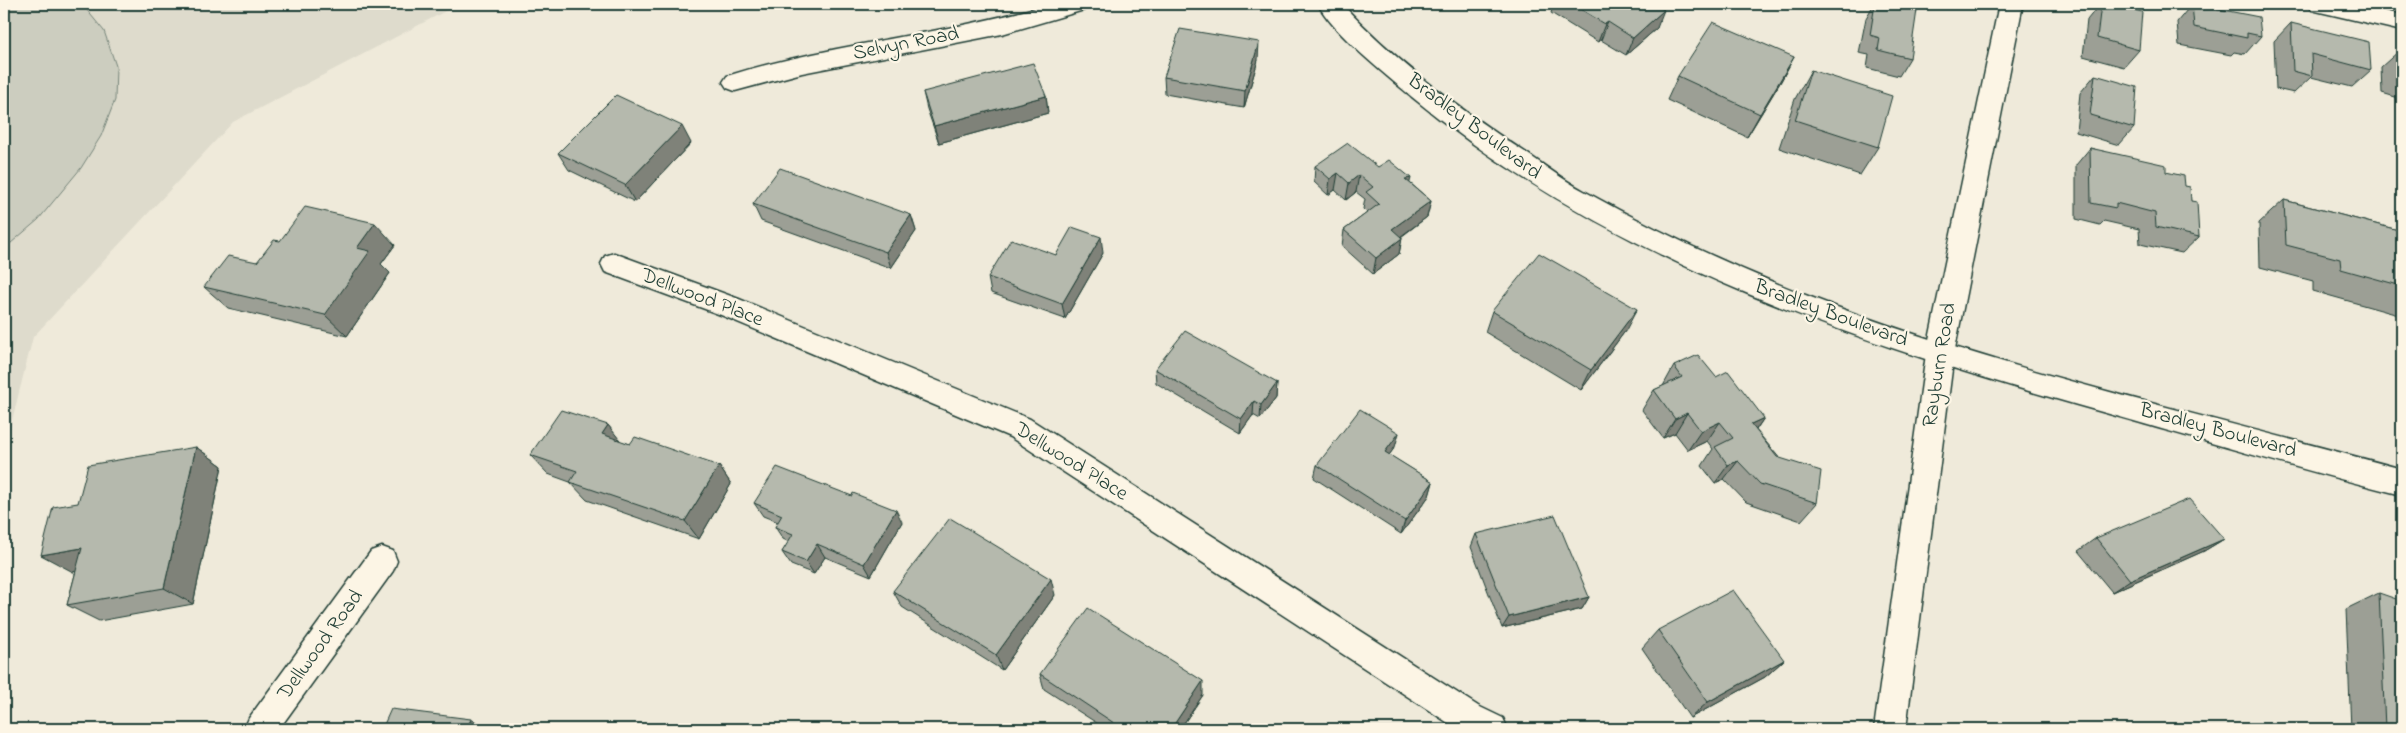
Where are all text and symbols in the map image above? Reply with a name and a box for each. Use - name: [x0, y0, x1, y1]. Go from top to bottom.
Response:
- street label: Selvyn Road: [850, 19, 962, 71]
- street label: Bradley Boulevard: [1399, 66, 1548, 189]
- street label: Dellwood Place: [636, 261, 768, 335]
- street label: Bradley Boulevard: [1748, 272, 1912, 358]
- street label: Rayburn Road: [1915, 301, 1967, 430]
- street label: Bradley Boulevard: [2135, 395, 2300, 468]
- street label: Dellwood Place: [1008, 415, 1134, 509]
- street label: Dellwood Road: [270, 583, 371, 707]

